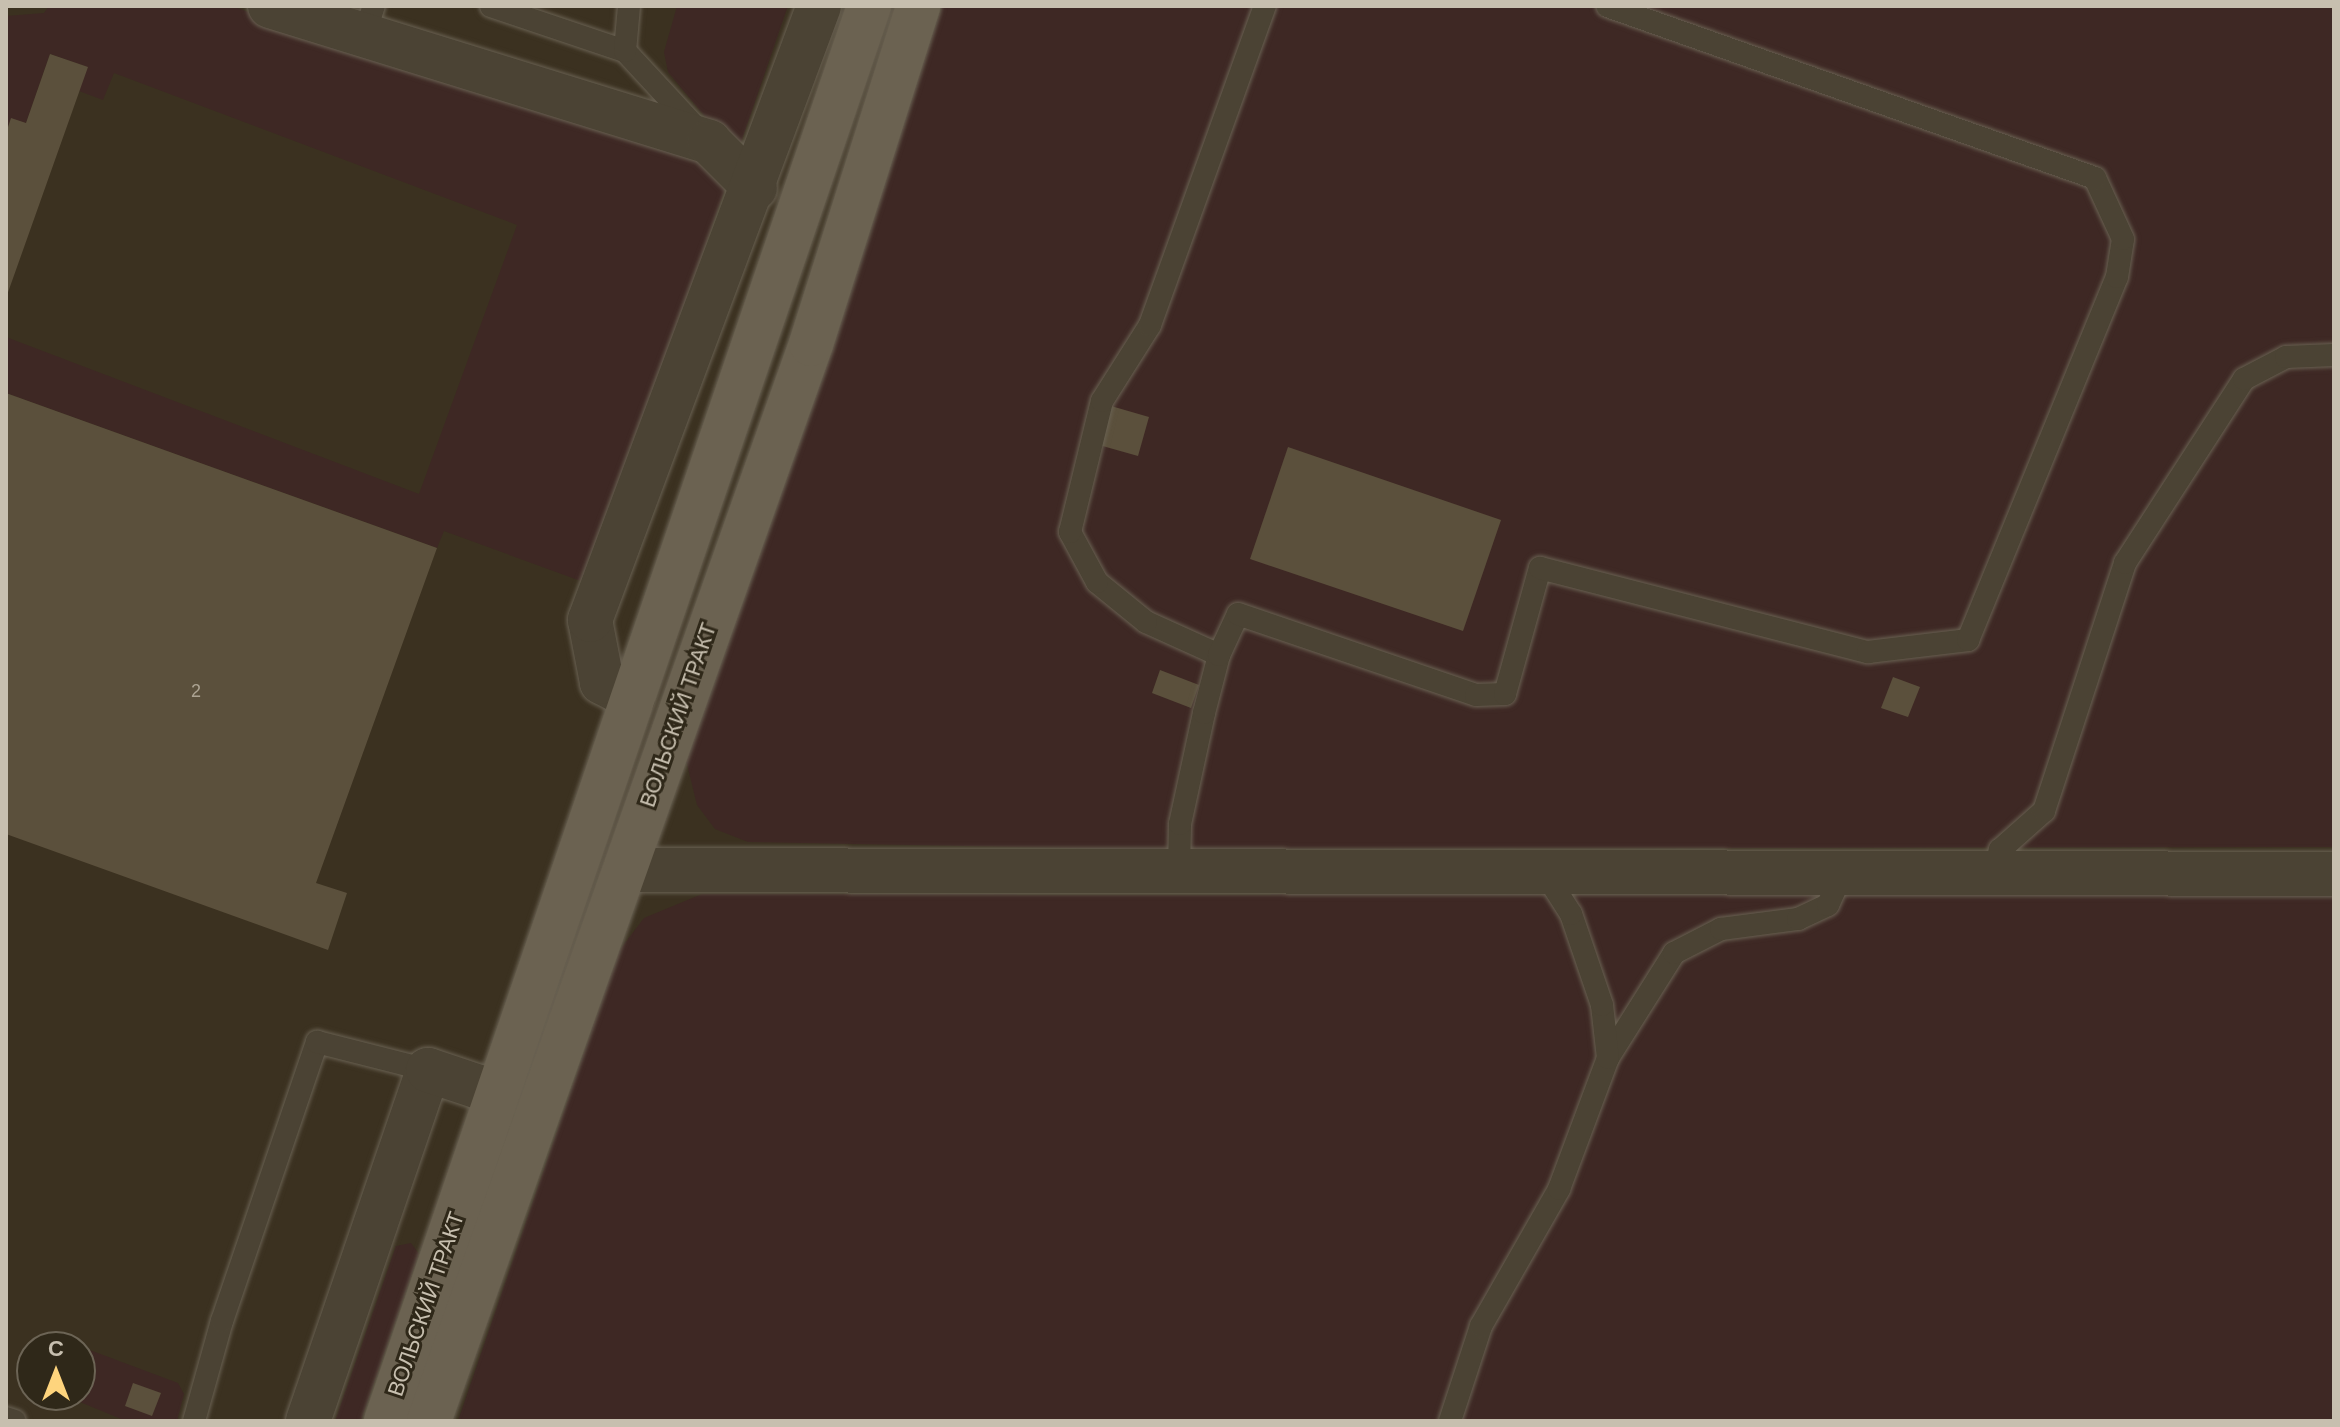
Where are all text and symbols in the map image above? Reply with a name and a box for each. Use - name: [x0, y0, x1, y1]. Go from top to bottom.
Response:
- street label: ВОЛЬСКИЙ ТРАКТ: [634, 619, 722, 811]
- house number: 2: [191, 680, 201, 702]
- street label: ВОЛЬСКИЙ ТРАКТ: [382, 1208, 470, 1400]
- north arrow: [16, 1331, 96, 1411]
- text: С: [48, 1336, 64, 1361]

